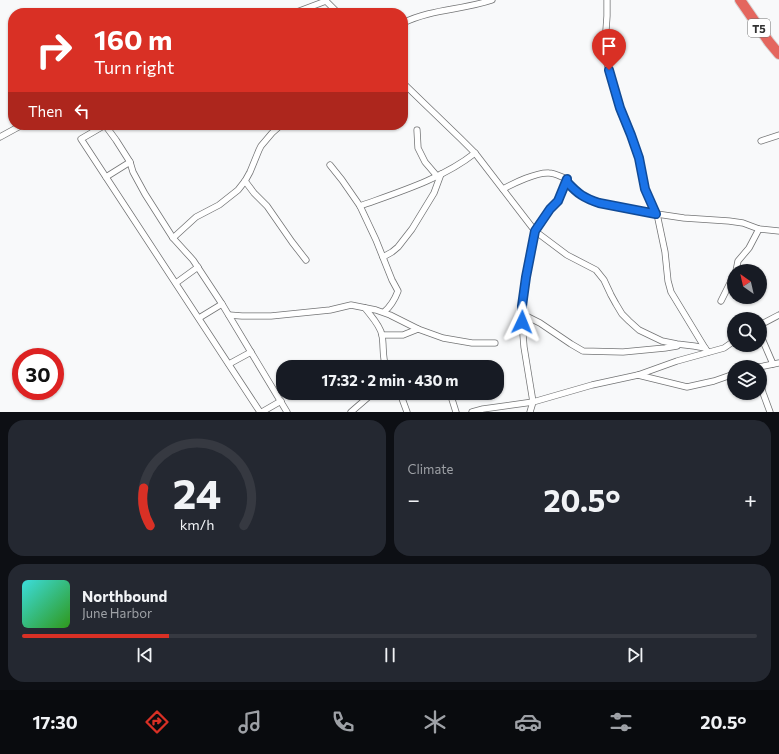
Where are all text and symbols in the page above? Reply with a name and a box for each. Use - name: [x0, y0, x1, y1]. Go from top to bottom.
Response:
- road number: T5: [748, 19, 770, 37]
- text: 160 m: [94, 22, 172, 56]
- icon: right: [28, 24, 80, 76]
- pin: [592, 29, 626, 70]
- icon: arrive: [598, 35, 620, 57]
- text: Turn right: [94, 56, 174, 78]
- icon: left: [71, 100, 93, 122]
- text: Then: [28, 102, 63, 120]
- north arrow: [727, 264, 767, 304]
- map controls: [727, 264, 767, 400]
- position arrow: [501, 301, 543, 343]
- button: search: [727, 312, 767, 352]
- speed limit sign: 30: [12, 348, 64, 400]
- button: layers: [727, 360, 767, 400]
- text: 17:32 · 2 min · 430 m: [322, 371, 458, 389]
- text: Climate: [408, 461, 453, 477]
- text: 24: [172, 467, 221, 518]
- text: 20.5°: [544, 481, 621, 518]
- text: −: [408, 486, 420, 513]
- text: +: [744, 486, 757, 513]
- text: km/h: [179, 515, 214, 533]
- text: Northbound: [82, 587, 167, 605]
- text: June Harbor: [82, 605, 152, 621]
- icon: previous: [134, 644, 156, 666]
- icon: pause: [379, 644, 401, 666]
- icon: next: [624, 644, 646, 666]
- icon: directions: [143, 708, 171, 736]
- icon: music: [236, 708, 264, 736]
- icon: phone: [329, 708, 357, 736]
- icon: climate: [421, 708, 449, 736]
- icon: car: [514, 708, 542, 736]
- icon: filters: [607, 708, 635, 736]
- text: 17:30: [32, 711, 78, 733]
- text: 20.5°: [700, 711, 746, 733]

